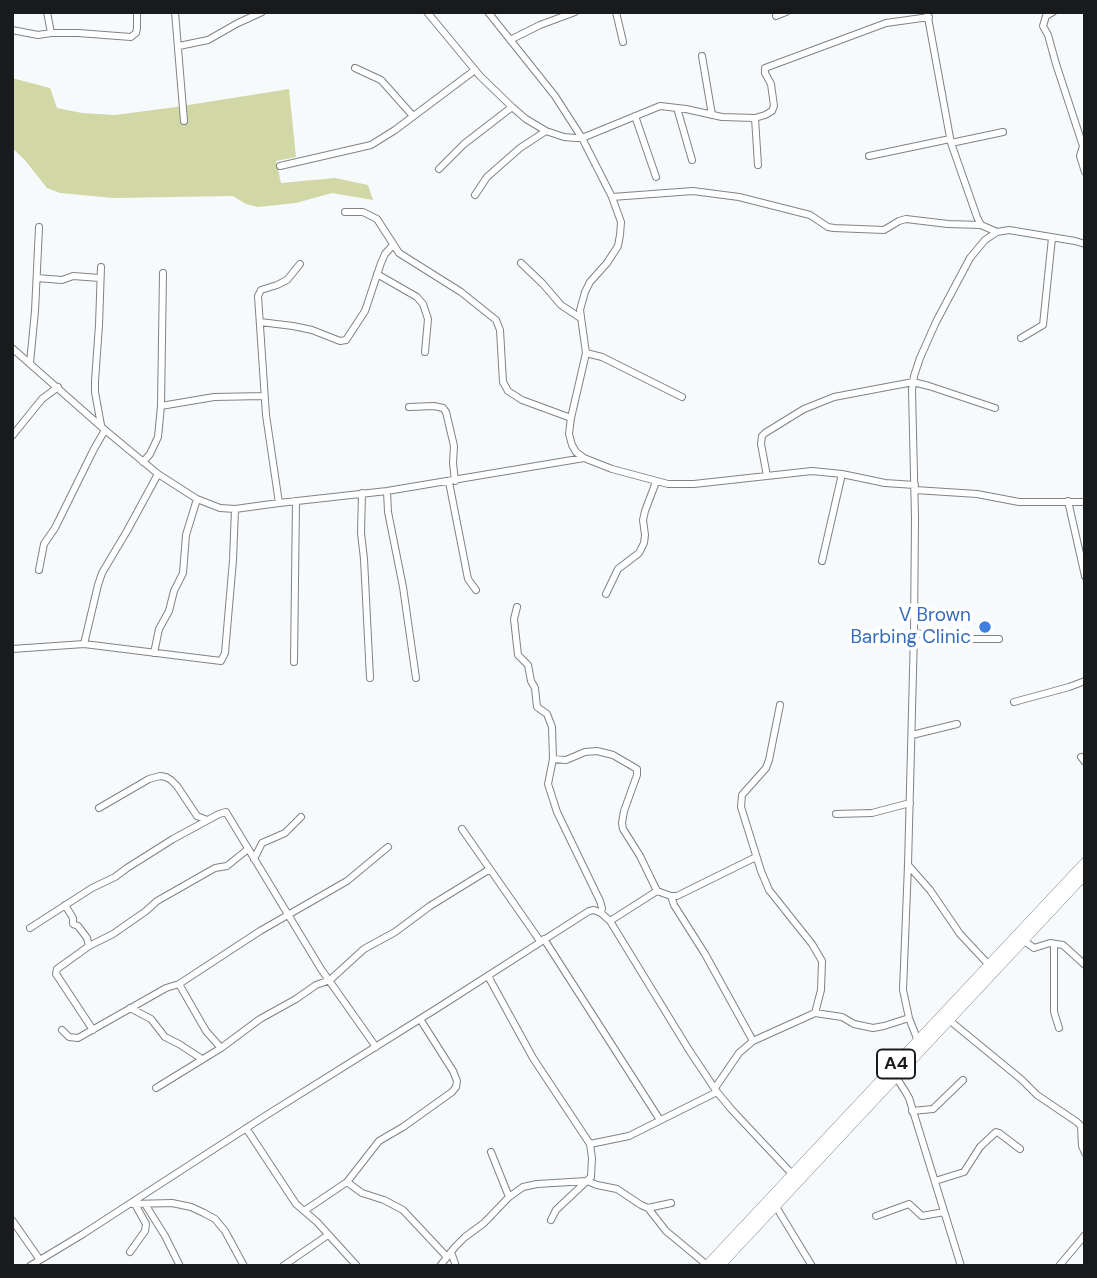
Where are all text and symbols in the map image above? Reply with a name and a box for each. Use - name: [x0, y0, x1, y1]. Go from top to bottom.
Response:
- place label: V Brown Barbing Clinic: [850, 605, 971, 649]
- marker: V Brown Barbing Clinic: [977, 619, 993, 635]
- road number: A4: [877, 1050, 915, 1078]

